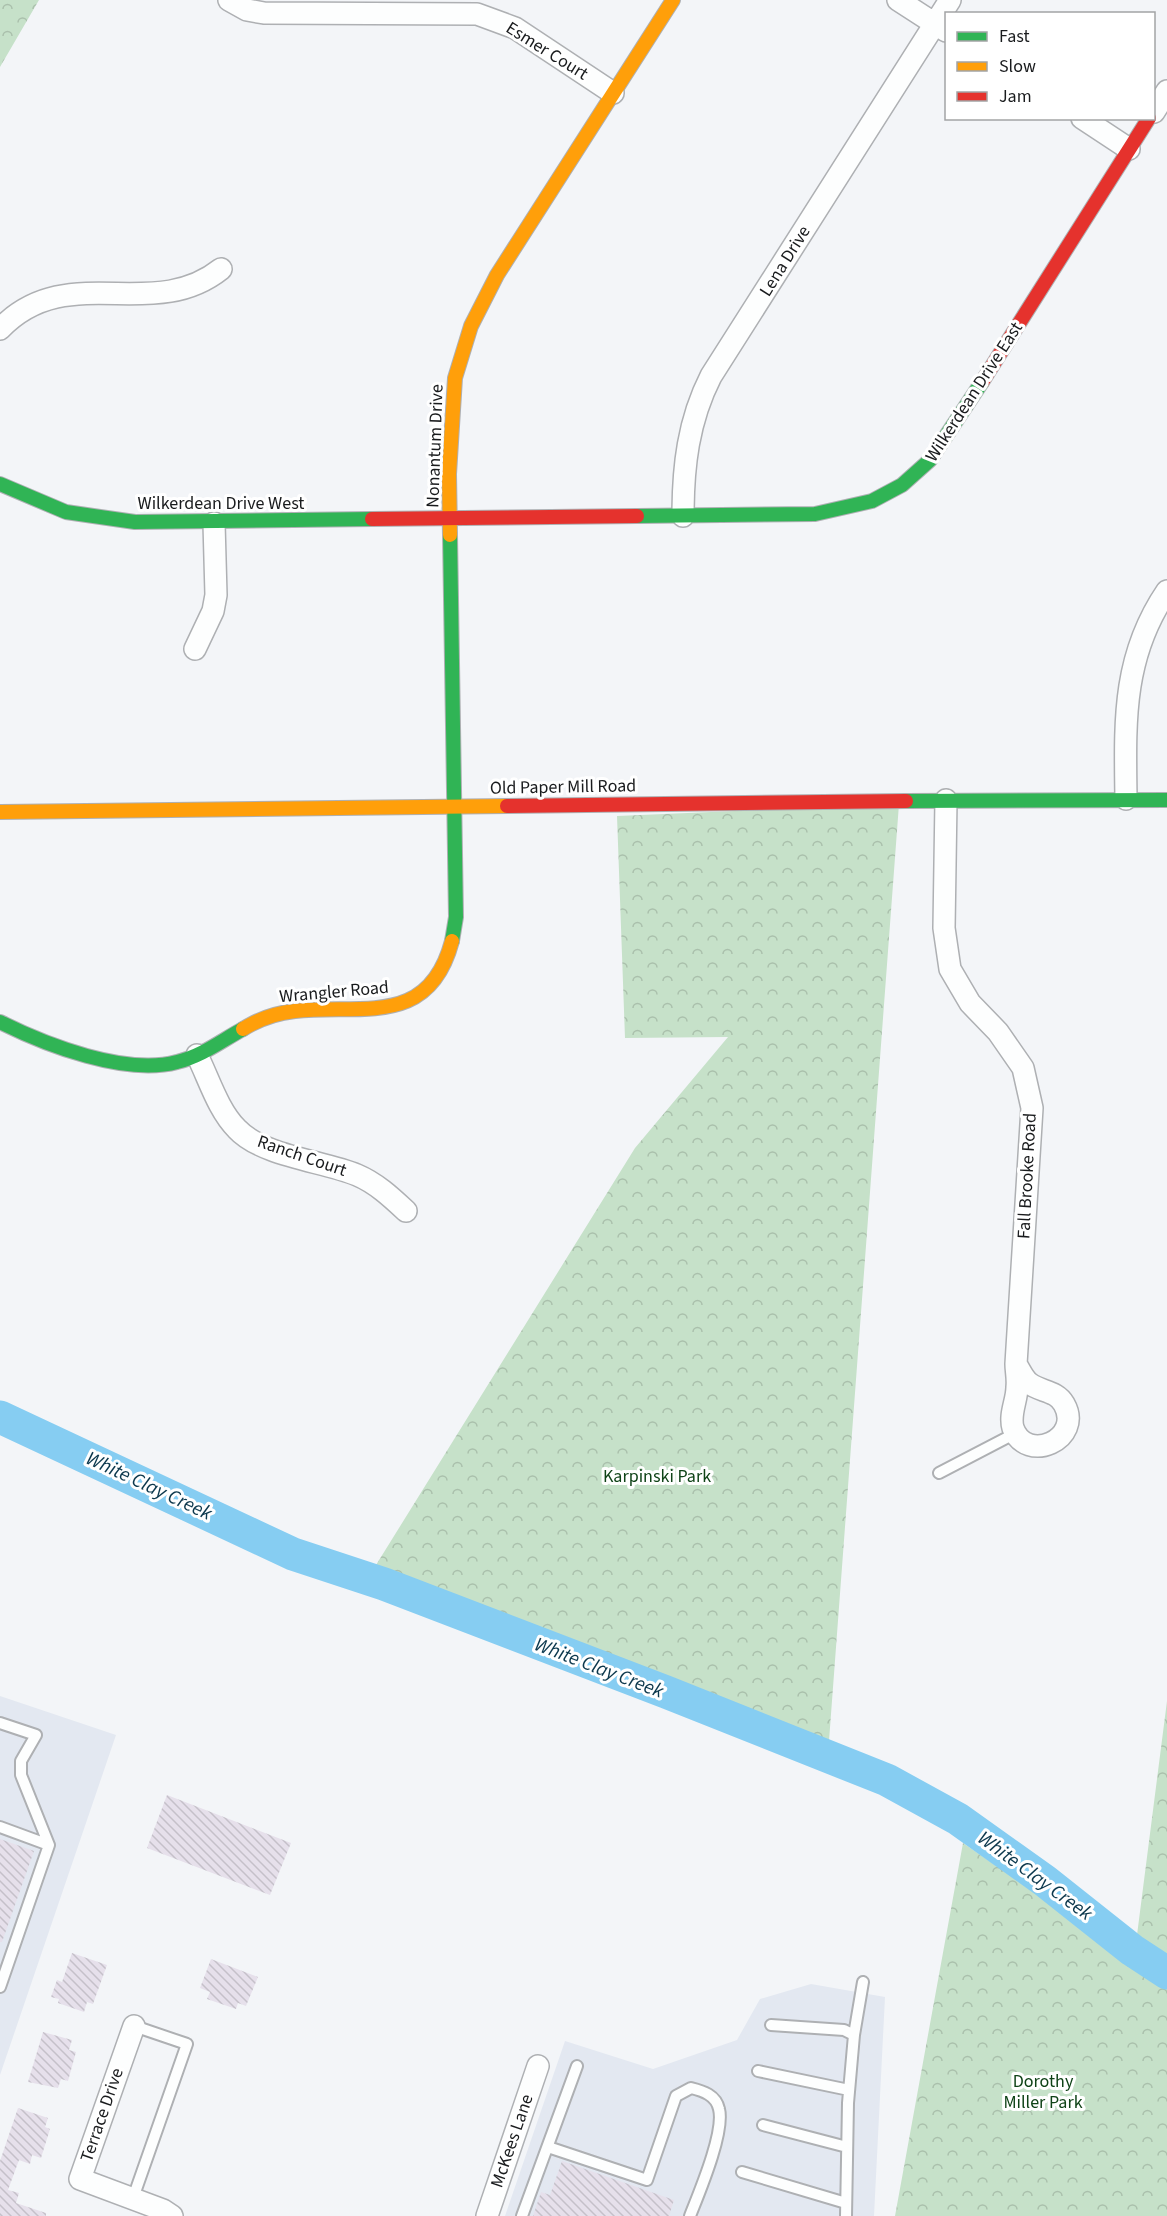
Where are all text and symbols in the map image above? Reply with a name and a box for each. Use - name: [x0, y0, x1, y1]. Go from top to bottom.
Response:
- legend: [945, 12, 1155, 120]
- street label: Esmer Court: [501, 16, 593, 86]
- text: Fast: [999, 24, 1030, 49]
- text: Slow: [999, 54, 1036, 79]
- text: Jam: [999, 84, 1032, 109]
- street label: Lena Drive: [753, 221, 817, 301]
- street label: Wilkerdean Drive East: [919, 317, 1029, 467]
- street label: Nonantum Drive: [420, 384, 450, 508]
- street label: Wilkerdean Drive West: [138, 491, 304, 516]
- street label: Old Paper Mill Road: [490, 773, 636, 801]
- street label: Wrangler Road: [278, 975, 390, 1009]
- street label: Fall Brooke Road: [1011, 1112, 1043, 1240]
- street label: Ranch Court: [254, 1129, 350, 1183]
- water label: White Clay Creek: [81, 1445, 217, 1528]
- park label: Karpinski Park: [603, 1464, 711, 1489]
- water label: White Clay Creek: [530, 1631, 668, 1706]
- water label: White Clay Creek: [972, 1825, 1099, 1928]
- street label: Terrace Drive: [74, 2065, 130, 2165]
- park label: Dorothy Miller Park: [1003, 2069, 1083, 2115]
- street label: McKees Lane: [484, 2091, 540, 2191]

